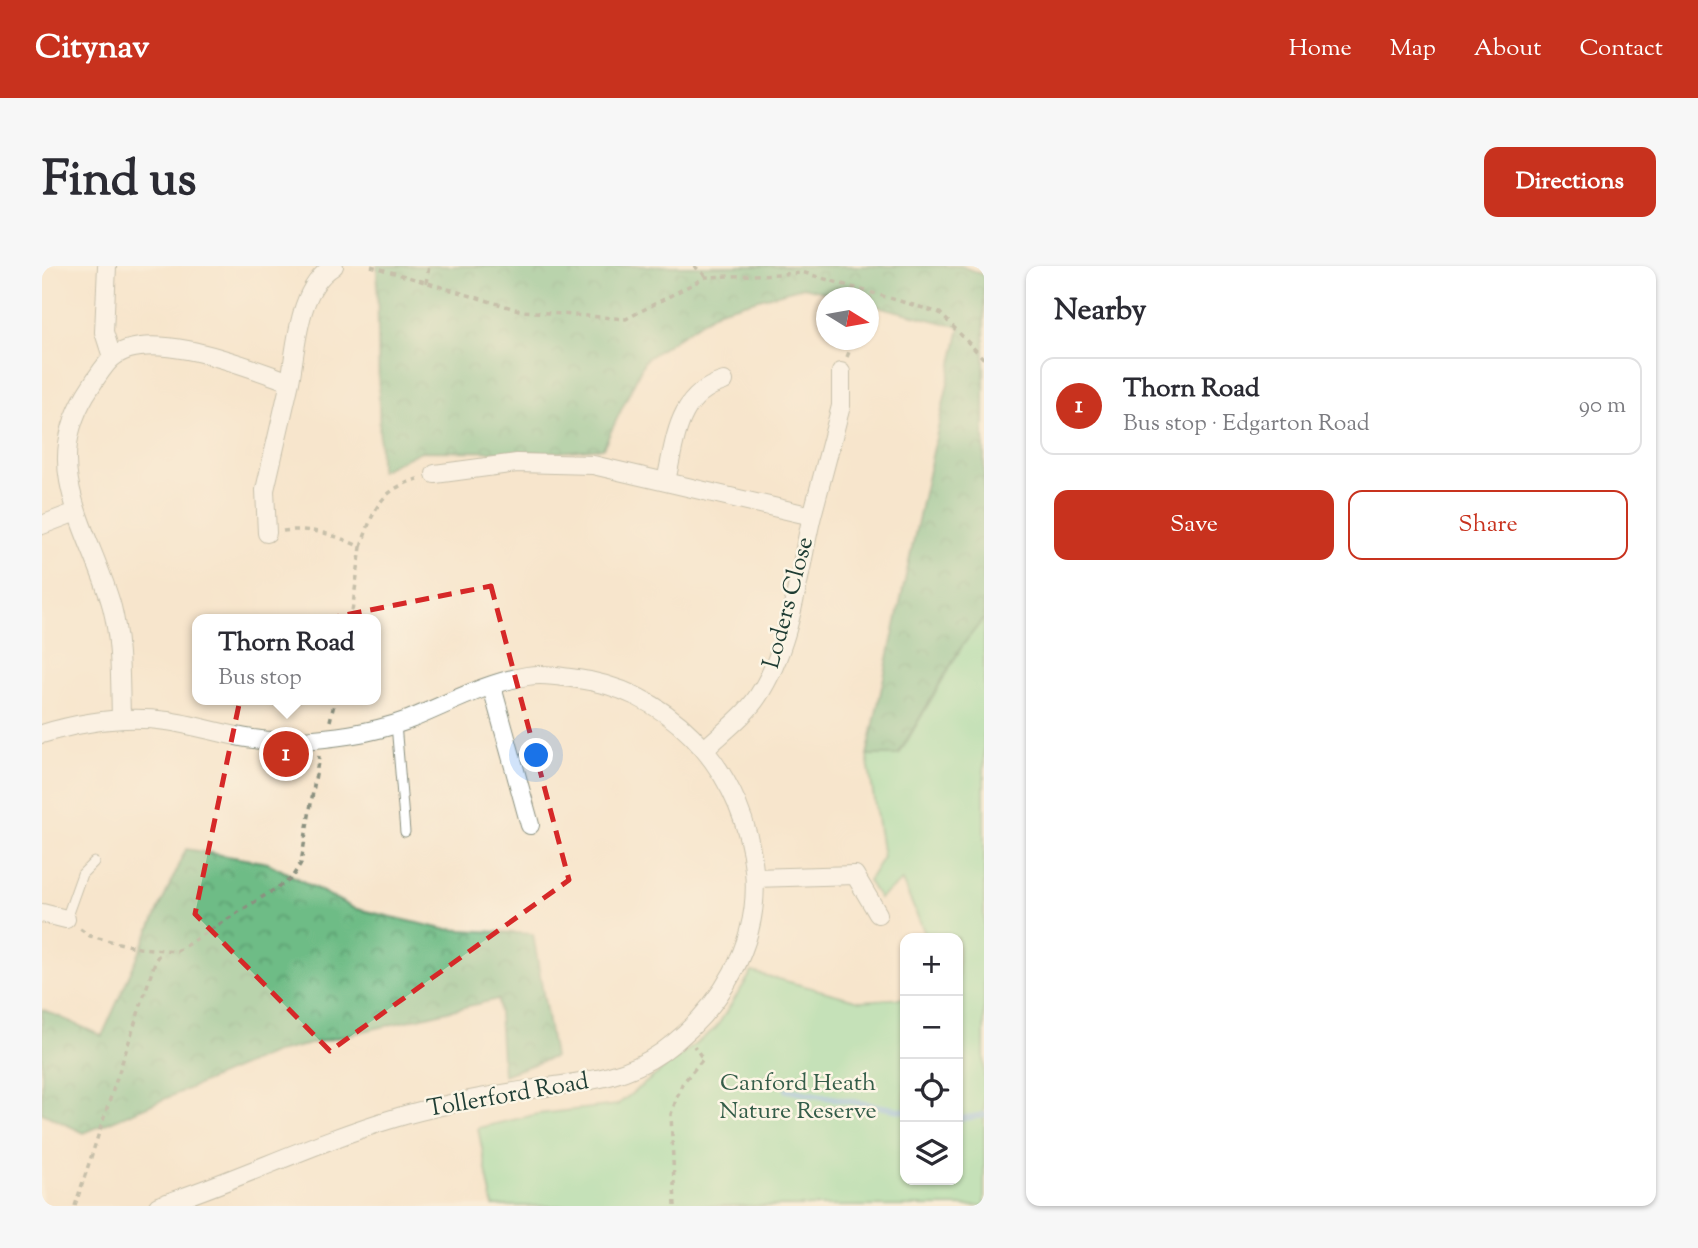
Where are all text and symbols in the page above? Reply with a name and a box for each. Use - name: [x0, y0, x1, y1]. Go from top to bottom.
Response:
- text: Citynav: [35, 25, 150, 73]
- text: Home: [1289, 32, 1352, 66]
- text: Map: [1390, 32, 1436, 66]
- text: About: [1474, 32, 1541, 66]
- text: Contact: [1579, 32, 1663, 66]
- text: Find us: [42, 147, 196, 217]
- button: Directions: [1484, 147, 1656, 217]
- north arrow: [816, 287, 879, 350]
- text: Nearby: [1054, 290, 1146, 333]
- text: Thorn Road: [1123, 371, 1260, 408]
- text: 1: [1075, 390, 1083, 423]
- text: 90 m: [1579, 390, 1626, 423]
- text: Bus stop · Edgarton Road: [1123, 408, 1370, 441]
- button: Save: [1054, 490, 1334, 560]
- button: Share: [1348, 490, 1628, 560]
- street label: Loders Close: [755, 533, 823, 673]
- popup: [192, 614, 381, 705]
- text: Thorn Road: [218, 625, 355, 662]
- text: Bus stop: [218, 662, 302, 695]
- pin: 1: [263, 728, 309, 780]
- your location: [519, 738, 553, 772]
- map controls: [900, 933, 963, 1185]
- button: +: [900, 933, 963, 996]
- button: −: [900, 996, 963, 1059]
- button: locate: [900, 1059, 963, 1122]
- street label: Tollerford Road: [424, 1065, 592, 1127]
- park label: Canford Heath Nature Reserve: [719, 1067, 877, 1129]
- button: layers: [900, 1122, 963, 1185]

